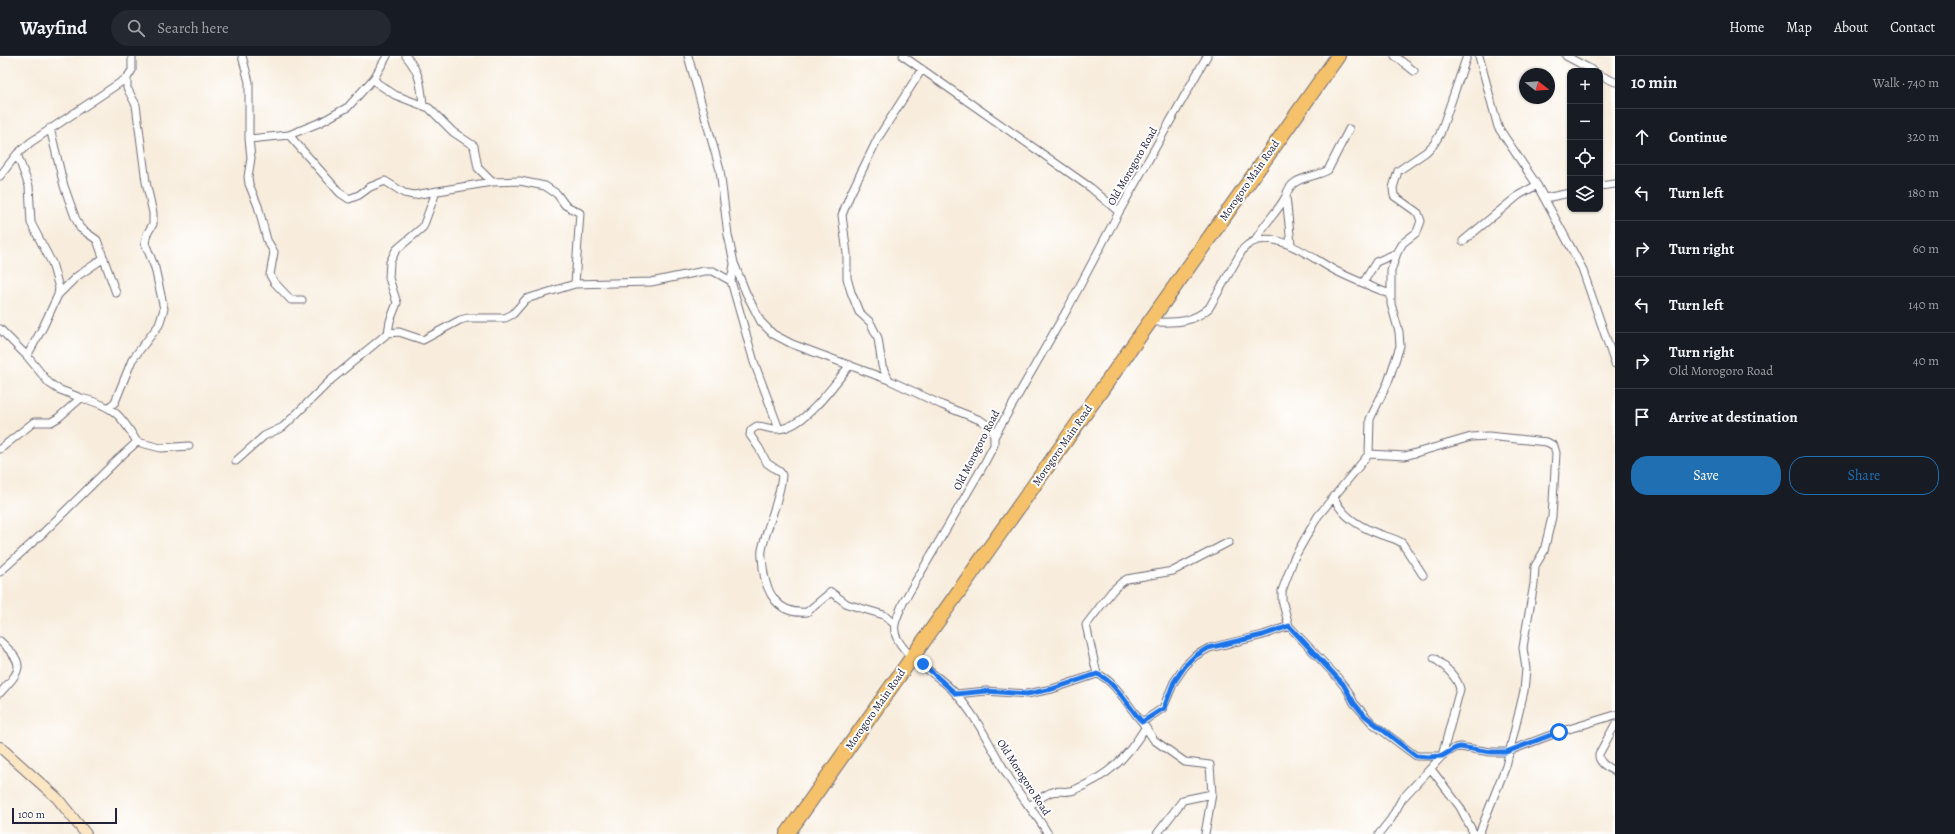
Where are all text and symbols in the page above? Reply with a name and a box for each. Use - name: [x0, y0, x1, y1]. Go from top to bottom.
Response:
- search box: [111, 10, 391, 46]
- text: Wayfind: [20, 15, 87, 41]
- icon: search: [125, 17, 147, 39]
- text: Search here: [157, 18, 229, 38]
- text: Home: [1729, 18, 1764, 37]
- text: Map: [1786, 18, 1812, 37]
- text: About: [1834, 18, 1868, 37]
- text: Contact: [1890, 18, 1935, 37]
- north arrow: [1519, 68, 1555, 104]
- map controls: [1567, 68, 1603, 212]
- button: +: [1567, 68, 1603, 104]
- text: 10 min: [1631, 71, 1677, 94]
- text: Walk · 740 m: [1873, 74, 1939, 91]
- button: −: [1567, 104, 1603, 140]
- street label: Old Morogoro Road: [1104, 124, 1161, 208]
- icon: ahead: [1631, 126, 1653, 148]
- text: Continue: [1669, 127, 1727, 147]
- text: 320 m: [1907, 128, 1939, 145]
- street label: Morogoro Main Road: [1216, 137, 1283, 224]
- button: locate: [1567, 140, 1603, 176]
- button: layers: [1567, 176, 1603, 212]
- icon: left: [1631, 182, 1653, 204]
- text: Turn left: [1669, 183, 1724, 203]
- text: 180 m: [1908, 184, 1939, 201]
- icon: right: [1631, 238, 1653, 260]
- text: Turn right: [1669, 239, 1734, 259]
- text: 60 m: [1913, 240, 1939, 257]
- icon: left: [1631, 294, 1653, 316]
- text: Turn left: [1669, 295, 1724, 315]
- text: 140 m: [1908, 296, 1939, 313]
- text: Turn right: [1669, 342, 1734, 362]
- icon: right: [1631, 350, 1653, 372]
- text: 40 m: [1913, 352, 1939, 369]
- text: Old Morogoro Road: [1669, 362, 1773, 379]
- street label: Morogoro Main Road: [1029, 402, 1096, 489]
- icon: arrive: [1631, 406, 1653, 428]
- street label: Old Morogoro Road: [950, 407, 1003, 493]
- text: Arrive at destination: [1669, 407, 1798, 427]
- button: Save: [1631, 456, 1781, 495]
- button: Share: [1789, 456, 1939, 495]
- route end: [914, 655, 932, 673]
- street label: Morogoro Main Road: [842, 666, 909, 753]
- route start: [1550, 723, 1568, 741]
- street label: Old Morogoro Road: [993, 736, 1054, 818]
- scale bar: [12, 806, 117, 825]
- text: 100 m: [18, 807, 45, 822]

